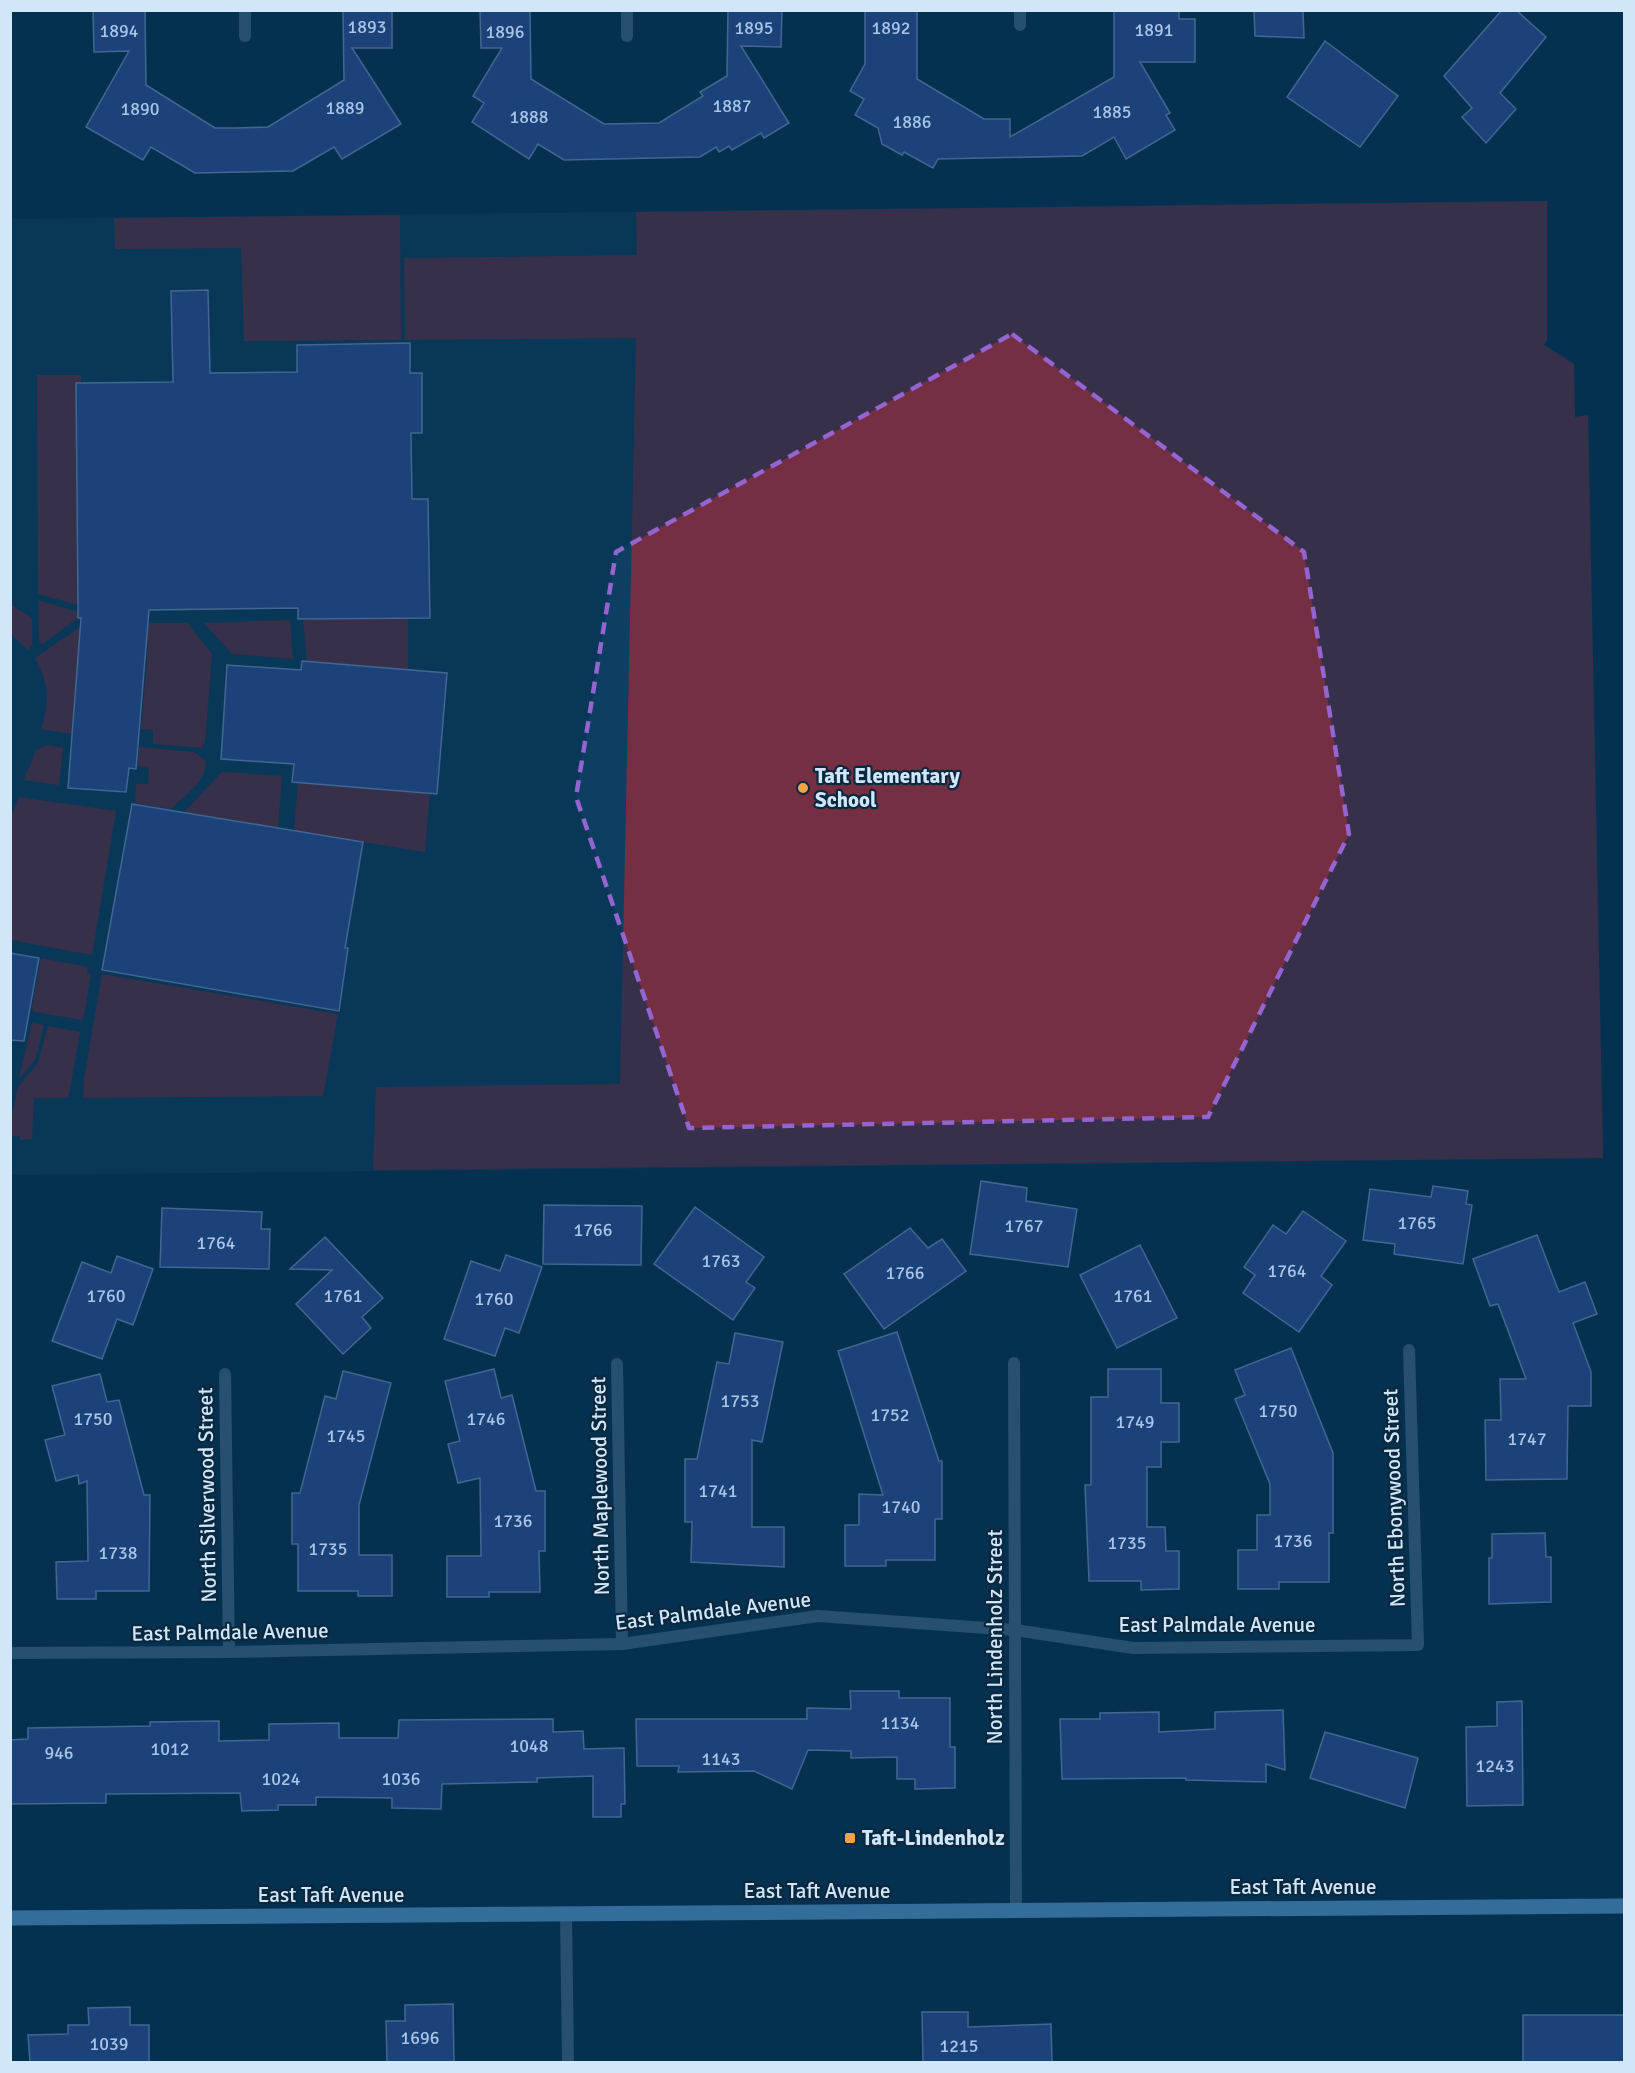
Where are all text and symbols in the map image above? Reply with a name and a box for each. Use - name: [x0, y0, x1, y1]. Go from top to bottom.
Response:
- house number: 1893: [348, 16, 386, 38]
- house number: 1895: [735, 17, 773, 39]
- house number: 1892: [872, 17, 910, 39]
- house number: 1891: [1135, 19, 1173, 41]
- house number: 1894: [100, 20, 139, 42]
- house number: 1896: [486, 21, 524, 43]
- house number: 1887: [713, 95, 751, 117]
- house number: 1889: [326, 97, 364, 119]
- house number: 1890: [121, 98, 159, 120]
- house number: 1885: [1093, 101, 1131, 123]
- house number: 1888: [510, 106, 548, 128]
- house number: 1886: [893, 111, 931, 133]
- place label: Taft Elementary School: [815, 763, 960, 813]
- marker: Taft Elementary School: [796, 781, 810, 795]
- house number: 1765: [1398, 1212, 1436, 1234]
- house number: 1767: [1005, 1215, 1043, 1237]
- house number: 1766: [574, 1219, 612, 1241]
- house number: 1764: [197, 1232, 236, 1254]
- house number: 1763: [702, 1250, 740, 1272]
- house number: 1764: [1268, 1260, 1307, 1282]
- house number: 1766: [886, 1262, 924, 1284]
- house number: 1760: [87, 1285, 125, 1307]
- house number: 1761: [324, 1285, 362, 1307]
- house number: 1761: [1114, 1285, 1152, 1307]
- house number: 1760: [475, 1288, 513, 1310]
- street label: North Maplewood Street: [585, 1376, 615, 1596]
- street label: North Silverwood Street: [192, 1387, 222, 1603]
- street label: North Ebonywood Street: [1377, 1388, 1411, 1608]
- house number: 1753: [721, 1390, 759, 1412]
- house number: 1750: [1259, 1400, 1297, 1422]
- house number: 1752: [871, 1404, 909, 1426]
- house number: 1750: [74, 1408, 112, 1430]
- house number: 1746: [467, 1408, 505, 1430]
- house number: 1749: [1116, 1411, 1154, 1433]
- house number: 1745: [327, 1425, 365, 1447]
- house number: 1747: [1508, 1428, 1546, 1450]
- house number: 1741: [699, 1480, 737, 1502]
- house number: 1740: [882, 1496, 920, 1518]
- house number: 1736: [494, 1510, 532, 1532]
- street label: North Lindenholz Street: [982, 1529, 1008, 1745]
- house number: 1736: [1274, 1530, 1312, 1552]
- house number: 1735: [1108, 1532, 1146, 1554]
- house number: 1735: [309, 1538, 347, 1560]
- house number: 1738: [99, 1542, 137, 1564]
- street label: East Palmdale Avenue: [614, 1586, 812, 1636]
- street label: East Palmdale Avenue: [1118, 1612, 1316, 1638]
- street label: East Palmdale Avenue: [131, 1617, 329, 1647]
- house number: 1134: [881, 1712, 920, 1734]
- house number: 1048: [510, 1735, 548, 1757]
- house number: 1012: [151, 1738, 189, 1760]
- house number: 946: [44, 1742, 74, 1764]
- house number: 1143: [702, 1748, 740, 1770]
- house number: 1243: [1476, 1755, 1514, 1777]
- house number: 1024: [262, 1768, 301, 1790]
- house number: 1036: [382, 1768, 420, 1790]
- place label: Taft-Lindenholz: [862, 1825, 1005, 1851]
- marker: Taft-Lindenholz: [843, 1831, 857, 1845]
- street label: East Taft Avenue: [1230, 1874, 1377, 1900]
- street label: East Taft Avenue: [744, 1878, 891, 1904]
- street label: East Taft Avenue: [258, 1882, 405, 1908]
- house number: 1696: [401, 2027, 439, 2049]
- house number: 1039: [90, 2033, 128, 2055]
- house number: 1215: [940, 2035, 978, 2057]

